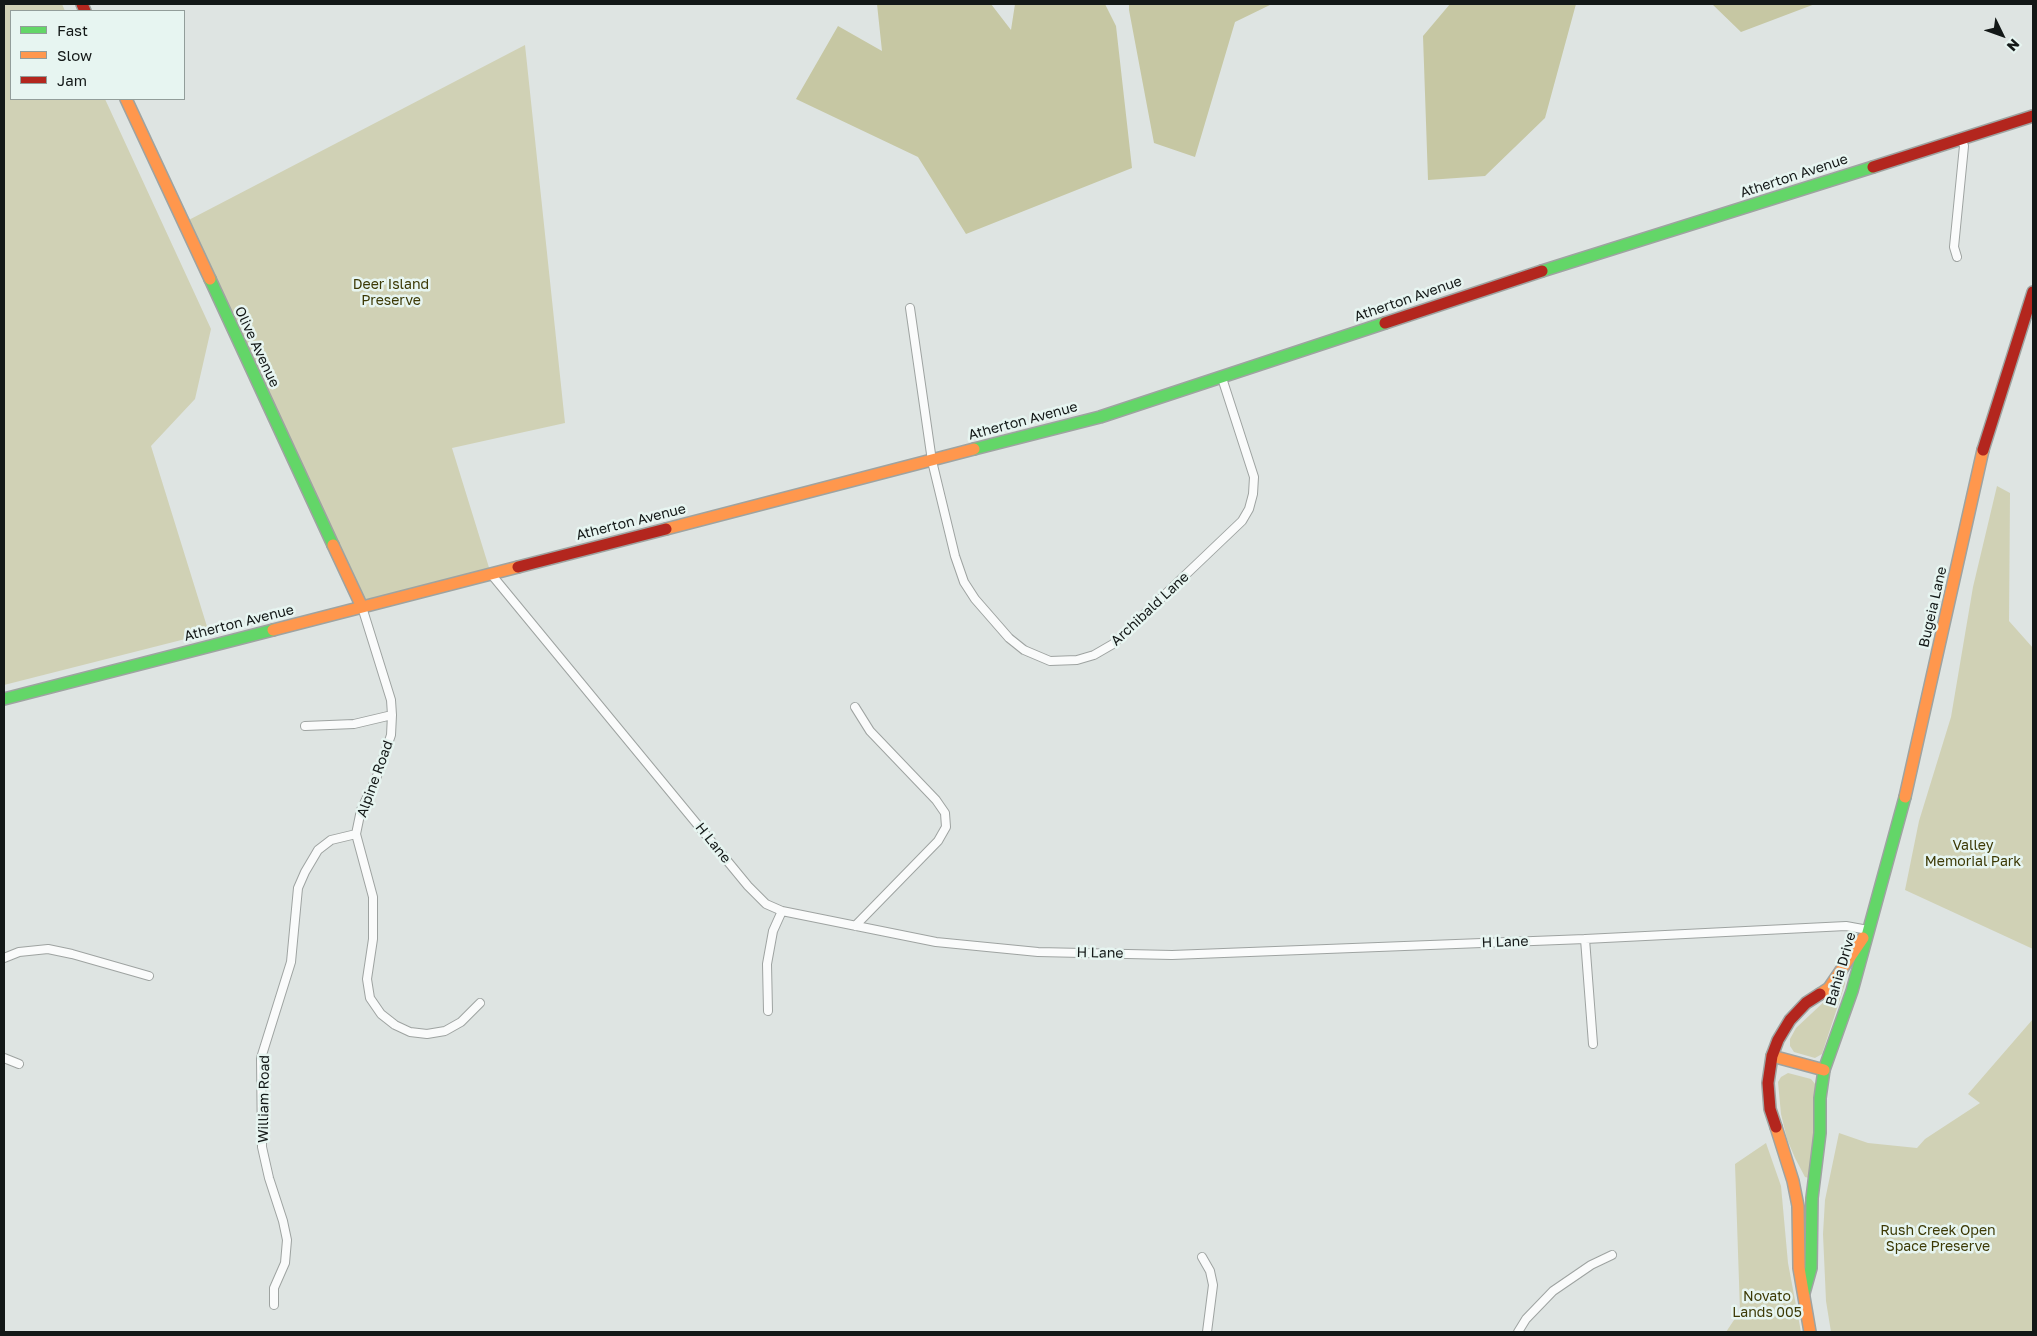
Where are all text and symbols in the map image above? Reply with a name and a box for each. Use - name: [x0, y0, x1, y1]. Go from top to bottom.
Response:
- legend: [10, 10, 185, 100]
- north arrow: [1977, 10, 2027, 60]
- text: Fast: [57, 21, 88, 39]
- text: N: [2004, 36, 2023, 55]
- text: Slow: [57, 46, 92, 64]
- text: Jam: [57, 71, 87, 89]
- street label: Atherton Avenue: [1738, 151, 1850, 201]
- street label: Atherton Avenue: [1352, 273, 1464, 325]
- park label: Deer Island Preserve: [353, 277, 429, 310]
- street label: Olive Avenue: [231, 304, 283, 390]
- street label: Atherton Avenue: [967, 398, 1079, 444]
- street label: Atherton Avenue: [574, 500, 688, 544]
- street label: Bugeia Lane: [1916, 565, 1950, 649]
- street label: Archibald Lane: [1108, 569, 1192, 649]
- street label: Atherton Avenue: [182, 601, 296, 645]
- street label: Alpine Road: [353, 738, 397, 820]
- street label: H Lane: [692, 819, 734, 867]
- park label: Valley Memorial Park: [1925, 838, 2021, 870]
- street label: Bahia Drive: [1822, 930, 1860, 1008]
- street label: H Lane: [1481, 933, 1529, 951]
- street label: H Lane: [1076, 944, 1124, 962]
- street label: William Road: [255, 1055, 273, 1143]
- park label: Rush Creek Open Space Preserve: [1880, 1223, 1996, 1256]
- park label: Novato Lands 005: [1732, 1289, 1802, 1321]

